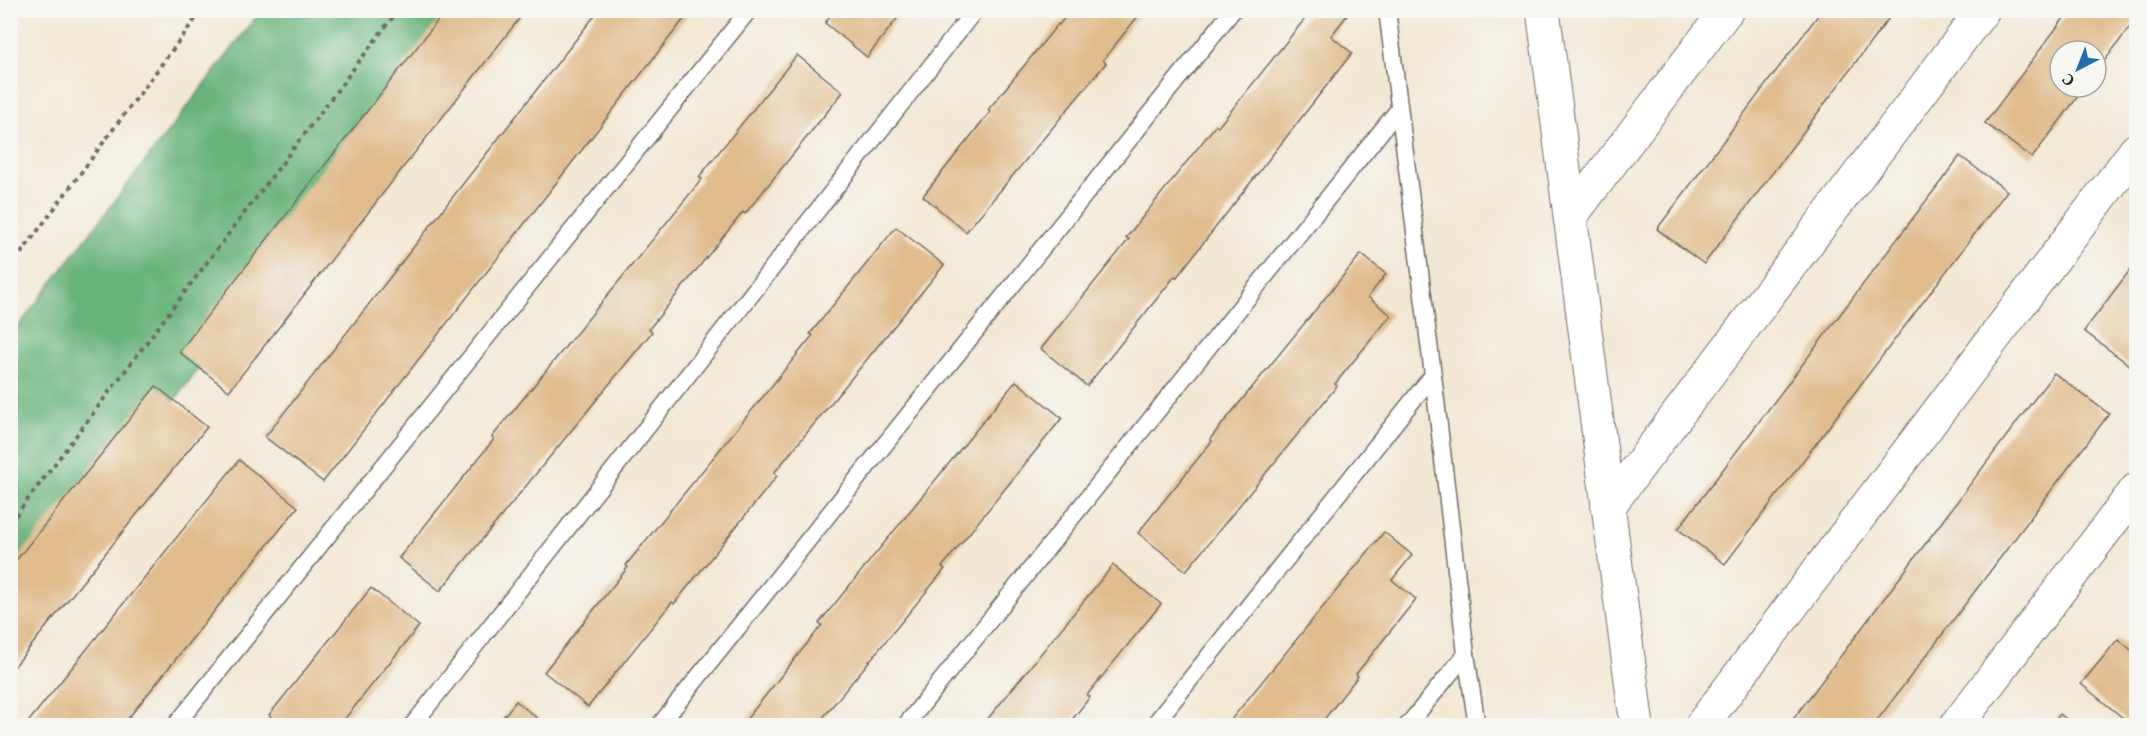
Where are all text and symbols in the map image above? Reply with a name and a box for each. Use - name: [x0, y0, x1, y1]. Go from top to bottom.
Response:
- north arrow: [2048, 39, 2108, 99]
- text: С: [2058, 67, 2080, 90]

